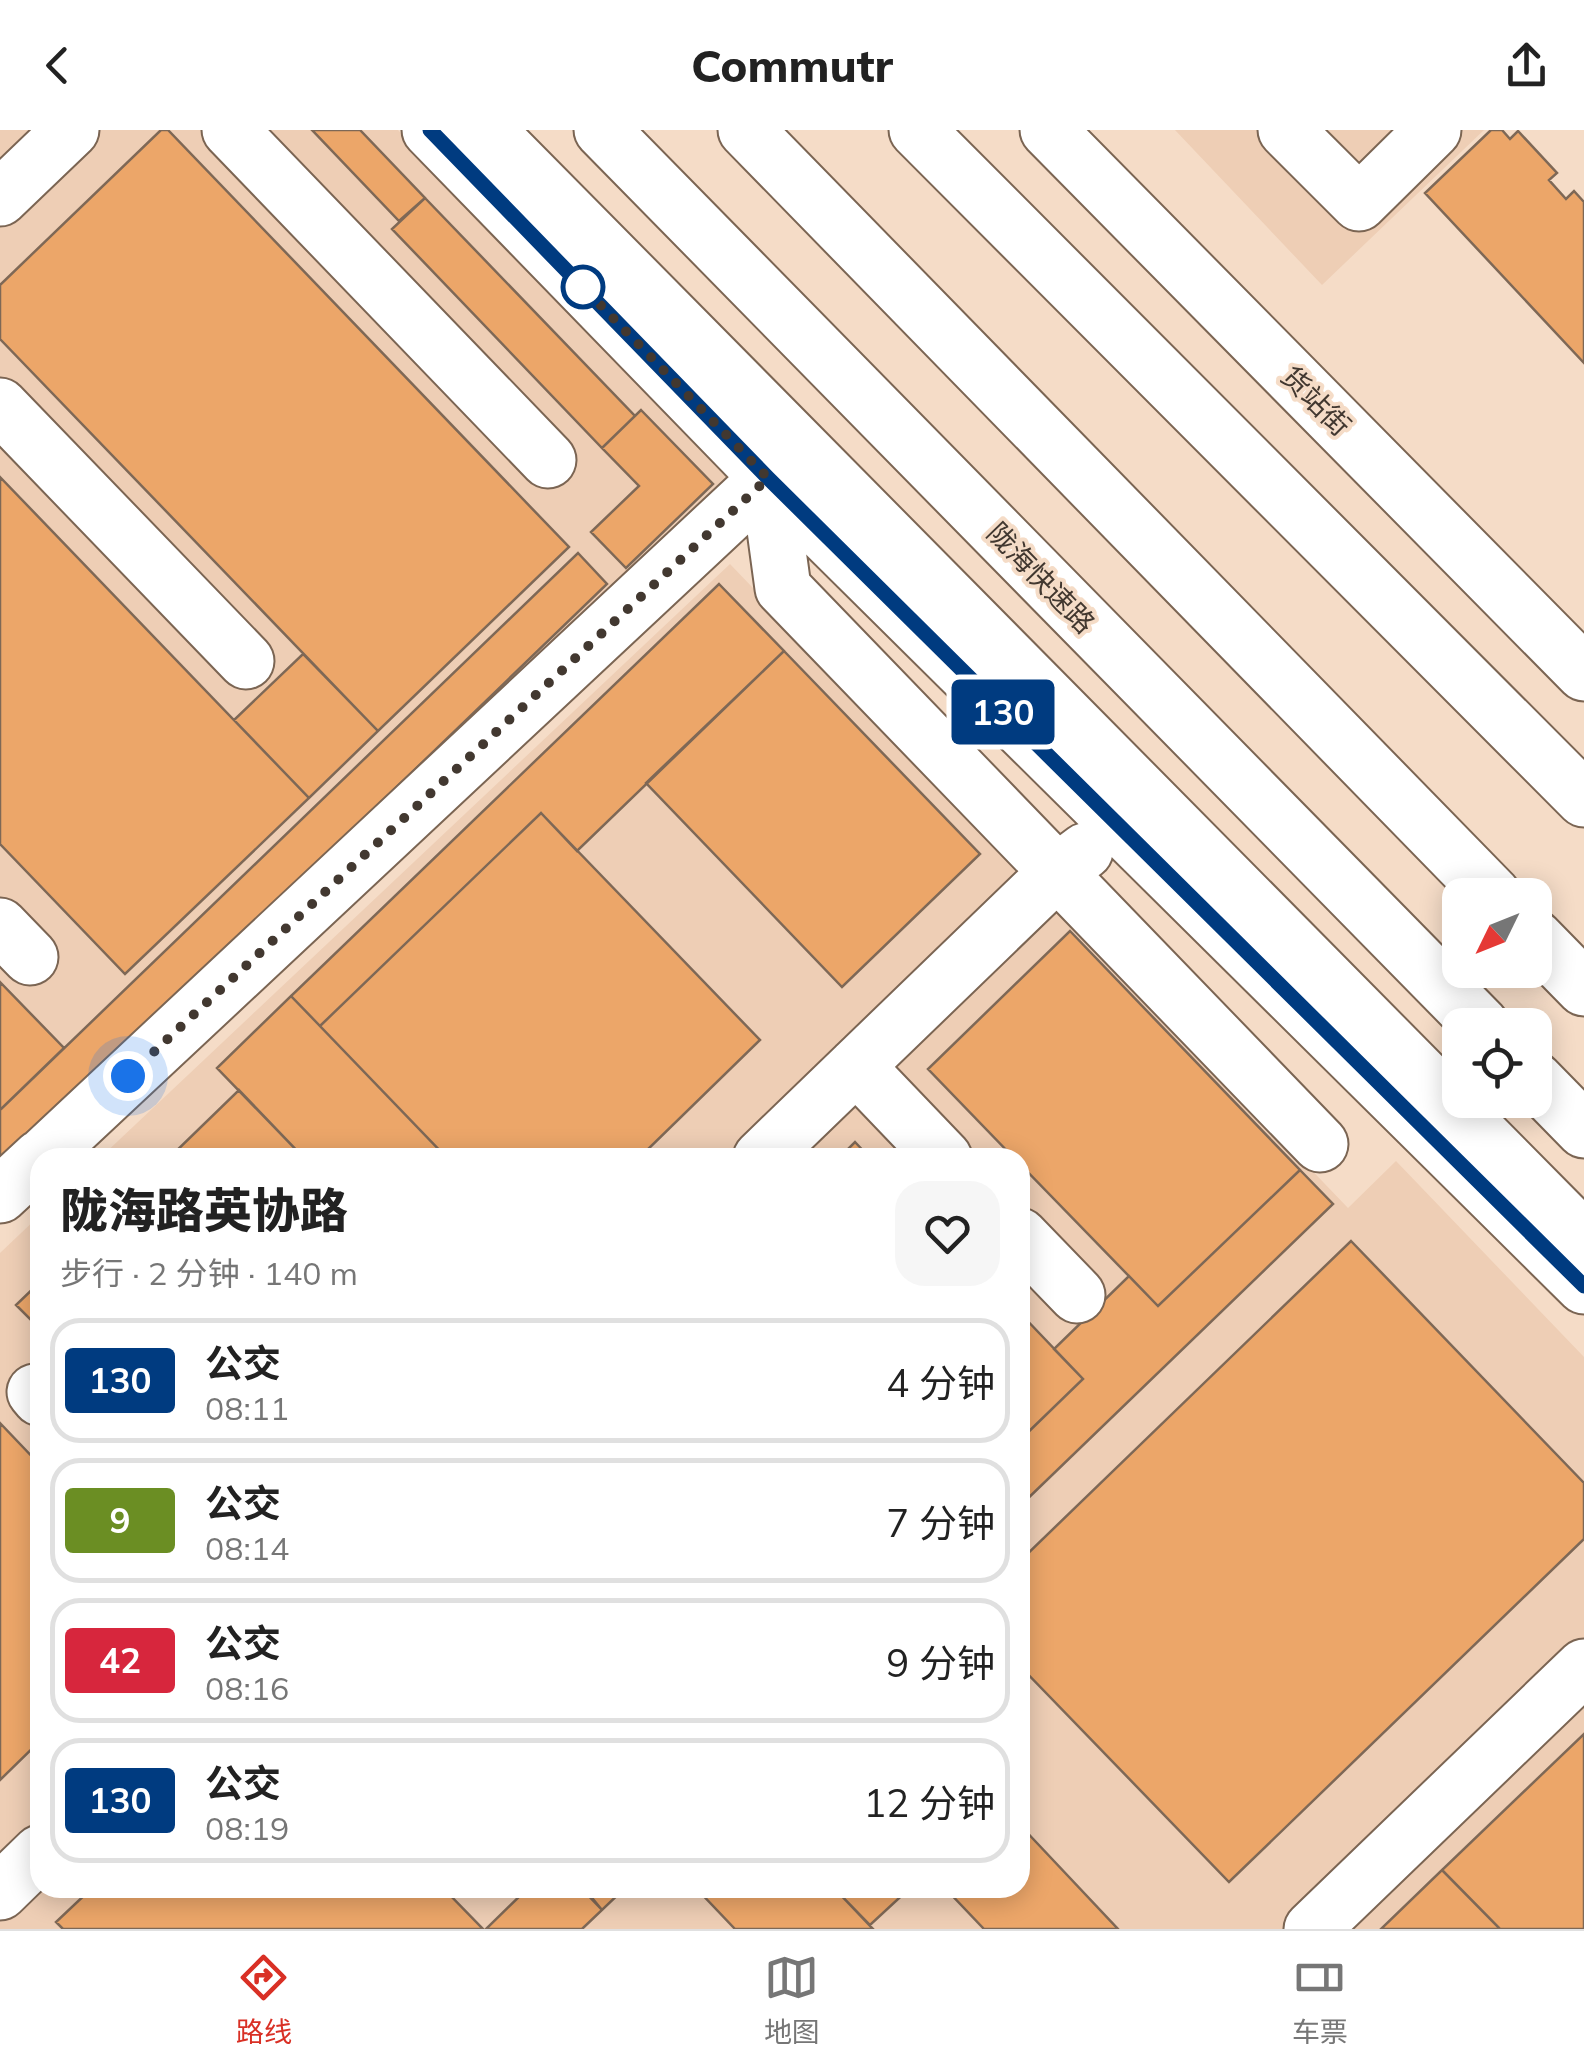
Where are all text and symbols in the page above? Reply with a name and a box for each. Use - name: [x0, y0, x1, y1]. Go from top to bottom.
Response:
- text: Commutr: [691, 37, 893, 93]
- icon: back: [30, 38, 85, 93]
- icon: share: [1499, 38, 1554, 93]
- unlabelled marker: [562, 266, 604, 308]
- street label: 货站街: [1274, 359, 1358, 443]
- street label: 陇海快速路: [980, 515, 1103, 640]
- line badge: 130: [946, 680, 1060, 744]
- text: 130: [971, 690, 1035, 734]
- north arrow: [1442, 878, 1552, 988]
- map controls: [1442, 878, 1552, 1118]
- button: locate: [1442, 1008, 1552, 1118]
- your location: [103, 1051, 153, 1101]
- text: 陇海路英协路: [60, 1180, 348, 1240]
- button: heart: [895, 1181, 1000, 1286]
- text: 步行 · 2 分钟 · 140 m: [60, 1253, 358, 1293]
- text: 公交: [205, 1339, 281, 1387]
- text: 130: [88, 1358, 152, 1402]
- text: 4 分钟: [886, 1359, 995, 1407]
- text: 08:11: [205, 1388, 289, 1428]
- text: 公交: [205, 1479, 281, 1527]
- text: 9: [109, 1498, 131, 1542]
- text: 7 分钟: [886, 1499, 995, 1547]
- text: 08:14: [205, 1528, 289, 1568]
- text: 公交: [205, 1619, 281, 1667]
- text: 42: [99, 1638, 141, 1682]
- text: 9 分钟: [886, 1639, 995, 1687]
- text: 08:16: [205, 1668, 289, 1708]
- text: 公交: [205, 1759, 281, 1807]
- text: 130: [88, 1778, 152, 1822]
- text: 12 分钟: [863, 1779, 995, 1827]
- text: 08:19: [205, 1808, 289, 1848]
- tab: 路线: [236, 1950, 292, 2050]
- tab: 地图: [764, 1950, 820, 2050]
- tab: 车票: [1292, 1950, 1348, 2050]

